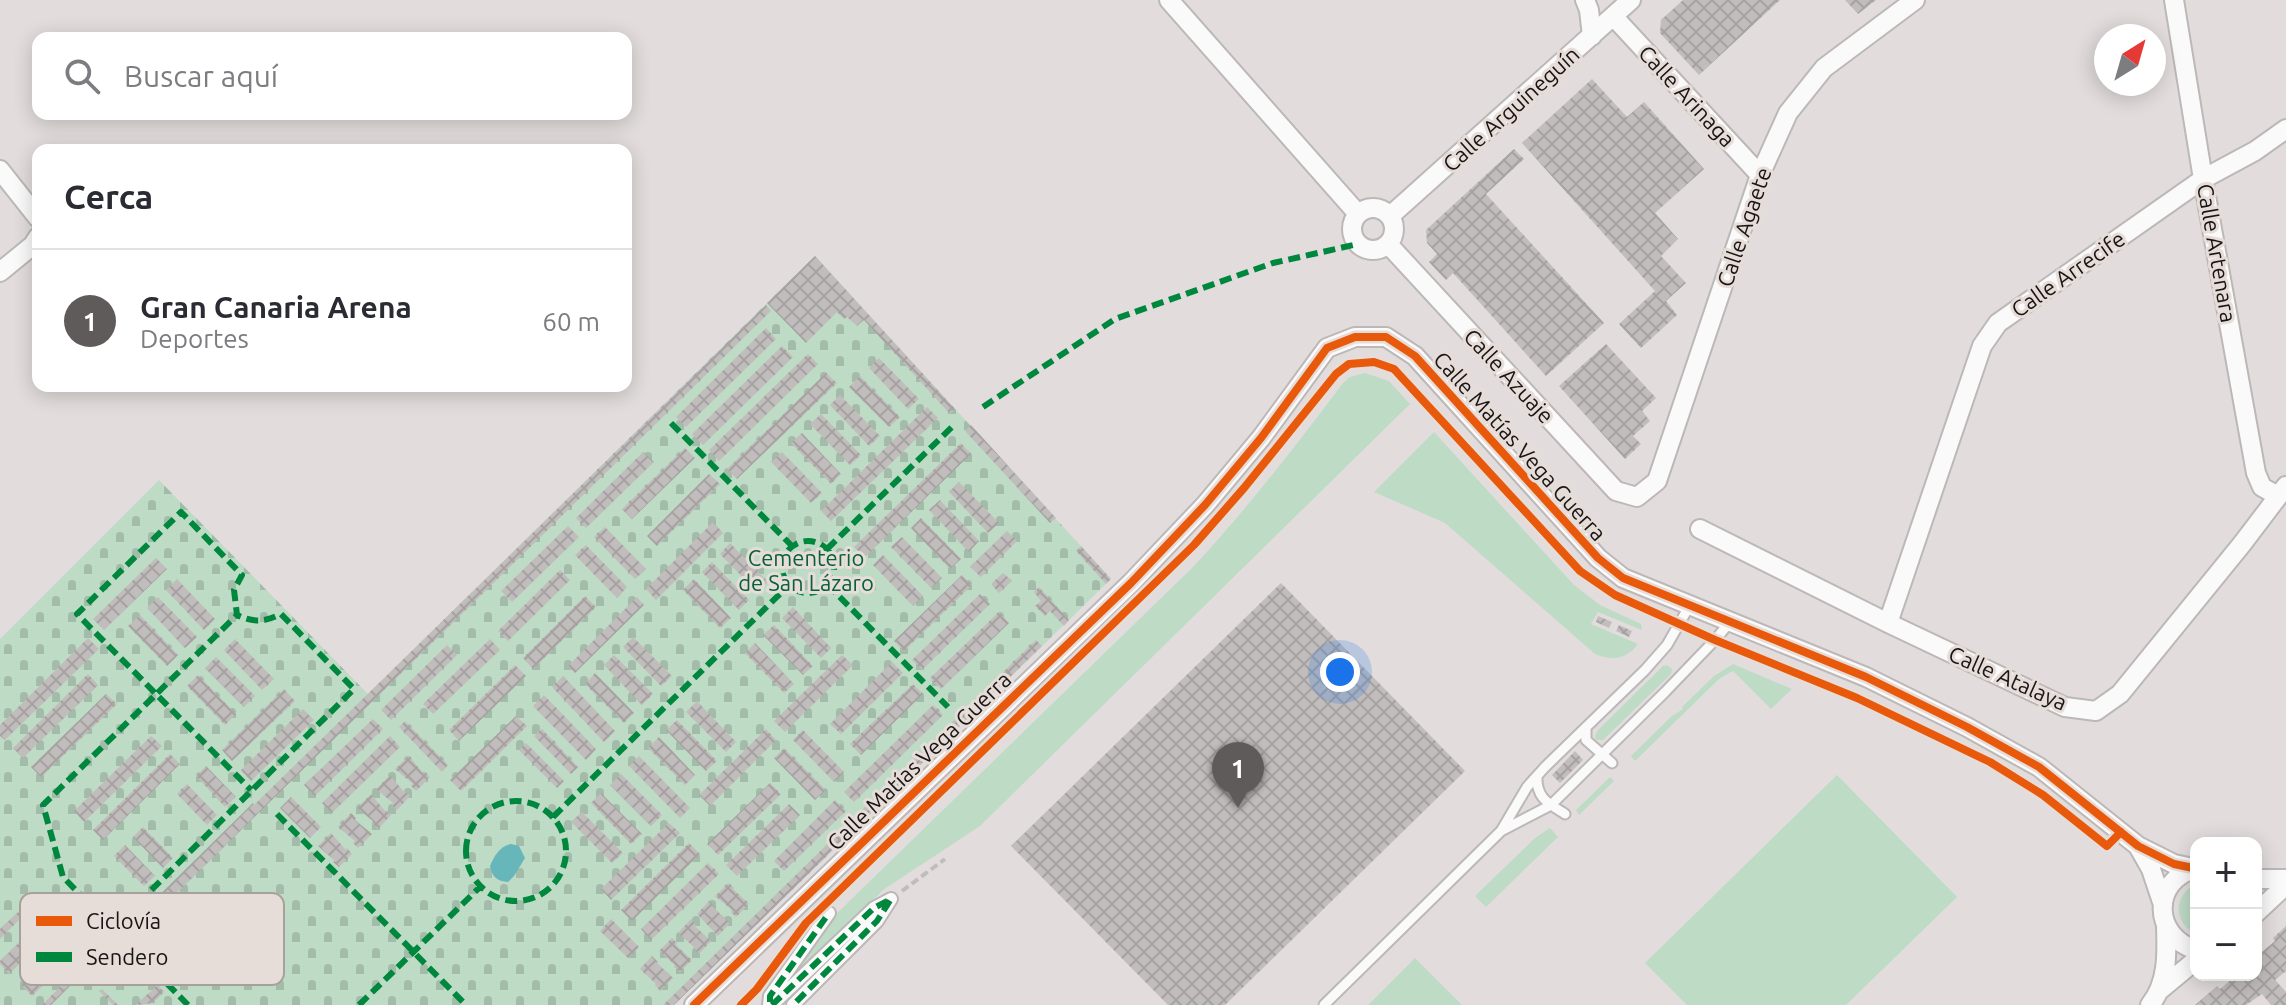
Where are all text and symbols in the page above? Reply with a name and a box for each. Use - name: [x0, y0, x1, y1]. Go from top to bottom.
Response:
- north arrow: [2094, 24, 2166, 96]
- search box: [32, 32, 632, 120]
- street label: Calle Arinaga: [1634, 40, 1741, 151]
- street label: Calle Arguineguín: [1437, 41, 1584, 176]
- icon: search: [60, 54, 104, 98]
- text: Buscar aquí: [124, 59, 278, 93]
- street label: Calle Agaete: [1711, 164, 1776, 290]
- text: Cerca: [64, 177, 153, 215]
- street label: Calle Artenara: [2193, 182, 2242, 324]
- street label: Calle Arrecife: [2006, 225, 2129, 322]
- text: Gran Canaria Arena: [140, 290, 412, 324]
- text: 1: [83, 307, 97, 336]
- text: 60 m: [542, 307, 600, 336]
- street label: Calle Azuaje: [1459, 323, 1559, 428]
- text: Deportes: [140, 324, 249, 353]
- street label: Calle Matías Vega Guerra: [1429, 346, 1612, 545]
- park label: Cementerio de San Lázaro: [738, 545, 874, 595]
- street label: Calle Atalaya: [1945, 640, 2071, 715]
- your location: [1320, 652, 1360, 692]
- street label: Calle Matías Vega Guerra: [822, 666, 1016, 855]
- pin: 1: [1212, 742, 1264, 808]
- map controls: [2190, 837, 2262, 981]
- button: +: [2190, 837, 2262, 909]
- legend: [20, 893, 284, 985]
- text: Ciclovía: [86, 908, 161, 933]
- button: −: [2190, 909, 2262, 981]
- text: Sendero: [86, 944, 168, 969]

